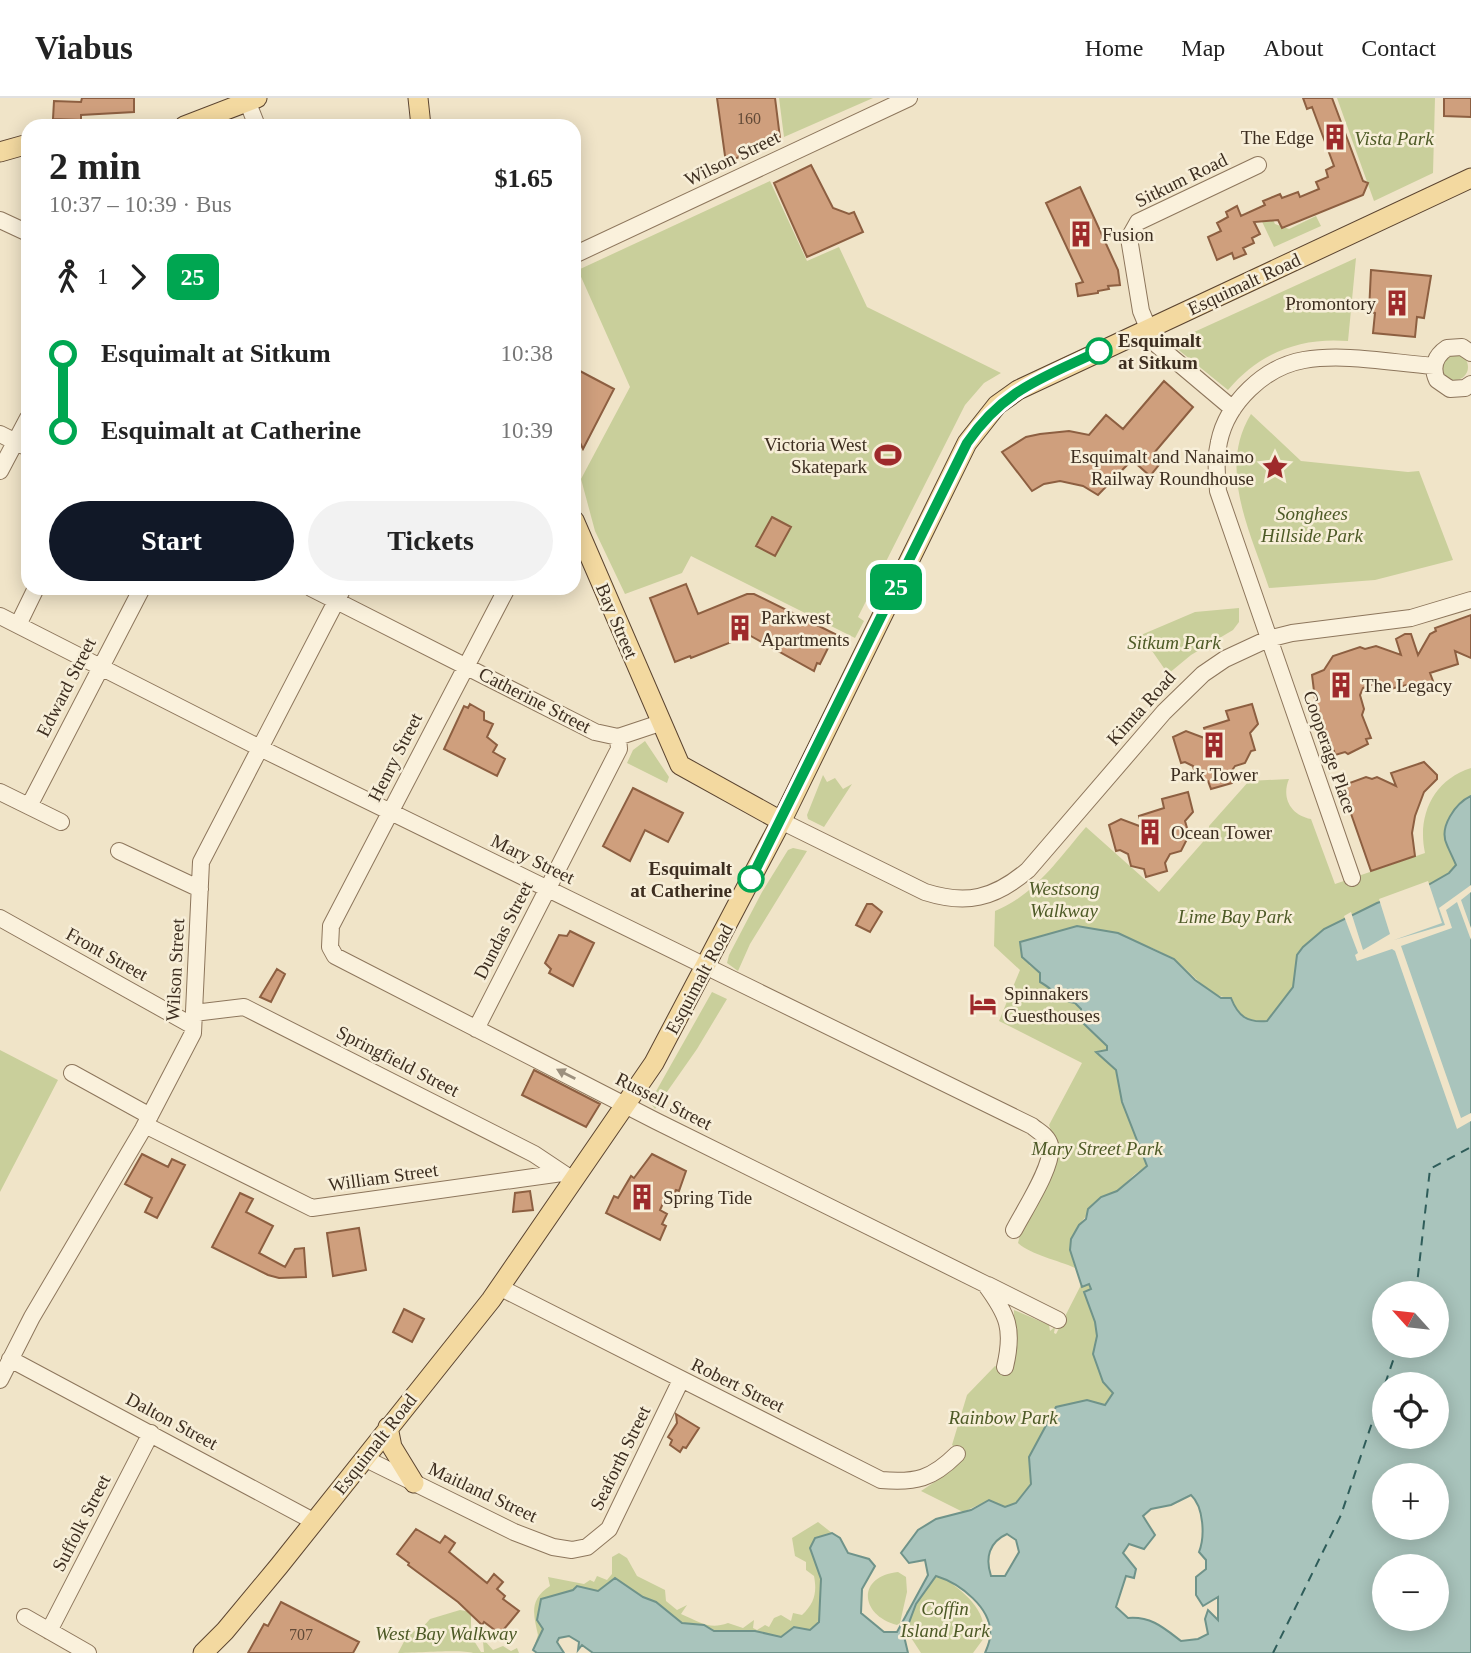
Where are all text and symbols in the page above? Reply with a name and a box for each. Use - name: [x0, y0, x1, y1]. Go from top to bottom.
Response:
- text: Viabus: [35, 30, 133, 66]
- text: Home: [1085, 35, 1143, 61]
- text: Map: [1181, 35, 1225, 61]
- text: About: [1263, 35, 1323, 61]
- text: Contact: [1361, 35, 1436, 61]
- house number: 160: [737, 110, 761, 127]
- building icon: The Edge: [1320, 122, 1350, 152]
- street label: Wilson Street: [681, 126, 784, 190]
- place label: The Edge: [1241, 127, 1314, 148]
- park label: Vista Park: [1354, 128, 1434, 149]
- text: 2 min: [49, 145, 141, 187]
- street label: Sitkum Road: [1132, 148, 1231, 211]
- text: $1.65: [495, 164, 553, 193]
- text: 10:37 – 10:39 · Bus: [49, 192, 232, 217]
- building icon: Fusion: [1066, 219, 1096, 249]
- place label: Fusion: [1102, 224, 1154, 245]
- street label: Esquimalt Road: [1184, 249, 1304, 319]
- icon: walk: [49, 258, 87, 296]
- icon: forward: [119, 258, 157, 296]
- text: 1: [97, 264, 109, 289]
- text: 25: [181, 264, 205, 290]
- building icon: Promontory: [1382, 288, 1412, 318]
- place label: Promontory: [1285, 293, 1376, 314]
- place label: Esquimalt at Sitkum: [1118, 330, 1202, 373]
- marker: Esquimalt at Sitkum: [1086, 338, 1112, 364]
- text: Esquimalt at Sitkum: [101, 339, 331, 368]
- text: 10:38: [501, 341, 553, 366]
- text: Esquimalt at Catherine: [101, 416, 361, 445]
- text: 10:39: [501, 418, 553, 443]
- place label: Victoria West Skatepark: [764, 434, 868, 477]
- sports icon: Victoria West Skatepark: [873, 440, 903, 470]
- place label: Esquimalt and Nanaimo Railway Roundhouse: [1070, 446, 1254, 489]
- place icon: Esquimalt and Nanaimo Railway Roundhouse: [1260, 452, 1290, 482]
- button: Start: [49, 501, 294, 581]
- button: Tickets: [308, 501, 553, 581]
- park label: Songhees Hillside Park: [1260, 503, 1363, 546]
- line badge: 25: [864, 564, 928, 610]
- text: 25: [884, 574, 908, 600]
- street label: Bay Street: [592, 580, 643, 662]
- place label: Parkwest Apartments: [761, 607, 850, 650]
- building icon: Parkwest Apartments: [725, 613, 755, 643]
- park label: Sitkum Park: [1127, 632, 1221, 653]
- street label: Edward Street: [32, 633, 100, 740]
- street label: Catherine Street: [475, 663, 595, 738]
- street label: Kimta Road: [1102, 666, 1180, 749]
- building icon: The Legacy: [1326, 670, 1356, 700]
- place label: The Legacy: [1362, 675, 1453, 696]
- street label: Cooperage Place: [1299, 688, 1361, 816]
- street label: Henry Street: [364, 709, 427, 805]
- building icon: Park Tower: [1199, 730, 1229, 760]
- place label: Park Tower: [1170, 764, 1258, 785]
- building icon: Ocean Tower: [1135, 817, 1165, 847]
- place label: Ocean Tower: [1171, 822, 1273, 843]
- street label: Mary Street: [488, 830, 579, 889]
- place label: Esquimalt at Catherine: [630, 858, 733, 901]
- marker: Esquimalt at Catherine: [738, 866, 764, 892]
- street label: Dundas Street: [469, 877, 537, 982]
- park label: Westsong Walkway: [1028, 878, 1100, 921]
- park label: Lime Bay Park: [1177, 906, 1293, 927]
- street label: Wilson Street: [162, 917, 188, 1022]
- street label: Esquimalt Road: [661, 920, 737, 1038]
- street label: Front Street: [62, 923, 152, 985]
- place label: Spinnakers Guesthouses: [1004, 983, 1100, 1026]
- hotel icon: Spinnakers Guesthouses: [968, 989, 998, 1019]
- street label: Springfield Street: [333, 1021, 463, 1101]
- one-way arrow: [555, 1068, 575, 1080]
- street label: Russell Street: [612, 1068, 716, 1135]
- park label: Mary Street Park: [1030, 1138, 1163, 1159]
- street label: William Street: [327, 1159, 440, 1195]
- building icon: Spring Tide: [627, 1182, 657, 1212]
- place label: Spring Tide: [663, 1187, 752, 1208]
- north arrow: [1372, 1281, 1449, 1358]
- map controls: [1372, 1281, 1449, 1631]
- street label: Robert Street: [688, 1353, 789, 1417]
- button: locate: [1372, 1372, 1449, 1449]
- street label: Dalton Street: [123, 1388, 222, 1454]
- street label: Esquimalt Road: [329, 1389, 421, 1498]
- street label: Seaforth Street: [586, 1402, 655, 1514]
- park label: Rainbow Park: [947, 1407, 1058, 1428]
- street label: Maitland Street: [425, 1458, 541, 1527]
- button: +: [1372, 1463, 1449, 1540]
- street label: Suffolk Street: [48, 1470, 115, 1575]
- button: −: [1372, 1554, 1449, 1631]
- park label: Coffin Island Park: [899, 1598, 990, 1641]
- park label: West Bay Walkway: [375, 1623, 518, 1644]
- house number: 707: [289, 1626, 313, 1643]

